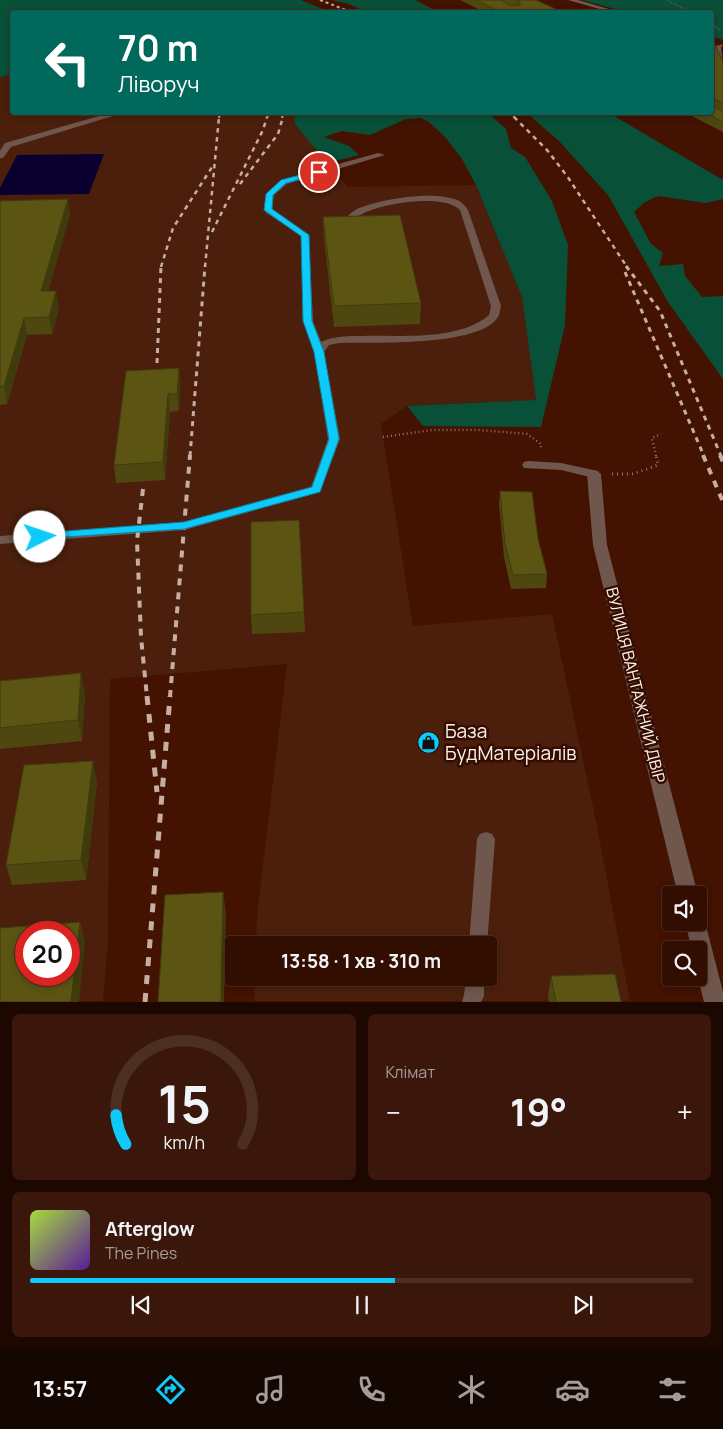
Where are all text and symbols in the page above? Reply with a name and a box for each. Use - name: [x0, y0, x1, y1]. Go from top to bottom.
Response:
- text: 70 m: [118, 24, 198, 72]
- icon: left: [35, 30, 100, 95]
- text: Ліворуч: [118, 69, 199, 99]
- pin: [298, 151, 340, 193]
- icon: arrive: [305, 158, 333, 186]
- position arrow: [13, 510, 65, 562]
- street label: ВУЛИЦЯ ВАНТАЖНИЙ ДВІР: [601, 585, 671, 785]
- place label: База БудМатеріалів: [445, 718, 577, 766]
- shop icon: База БудМатеріалів: [417, 730, 441, 754]
- map controls: [662, 886, 707, 986]
- button: sound: [662, 886, 707, 931]
- speed limit sign: 20: [15, 921, 80, 986]
- button: search: [662, 941, 707, 986]
- text: 13:58 · 1 хв · 310 m: [281, 948, 441, 974]
- text: Клімат: [386, 1061, 435, 1083]
- text: 15: [157, 1068, 210, 1139]
- text: 19°: [510, 1085, 567, 1137]
- text: −: [386, 1093, 401, 1131]
- text: +: [677, 1093, 693, 1131]
- text: km/h: [163, 1130, 205, 1154]
- text: Afterglow: [105, 1216, 194, 1242]
- text: The Pines: [105, 1242, 177, 1264]
- icon: previous: [127, 1291, 155, 1319]
- icon: pause: [348, 1291, 376, 1319]
- icon: next: [569, 1291, 597, 1319]
- icon: directions: [153, 1372, 188, 1407]
- icon: music: [253, 1372, 288, 1407]
- icon: phone: [354, 1372, 389, 1407]
- icon: climate: [454, 1372, 489, 1407]
- icon: car: [555, 1372, 590, 1407]
- icon: filters: [655, 1372, 690, 1407]
- text: 13:57: [33, 1374, 87, 1404]

